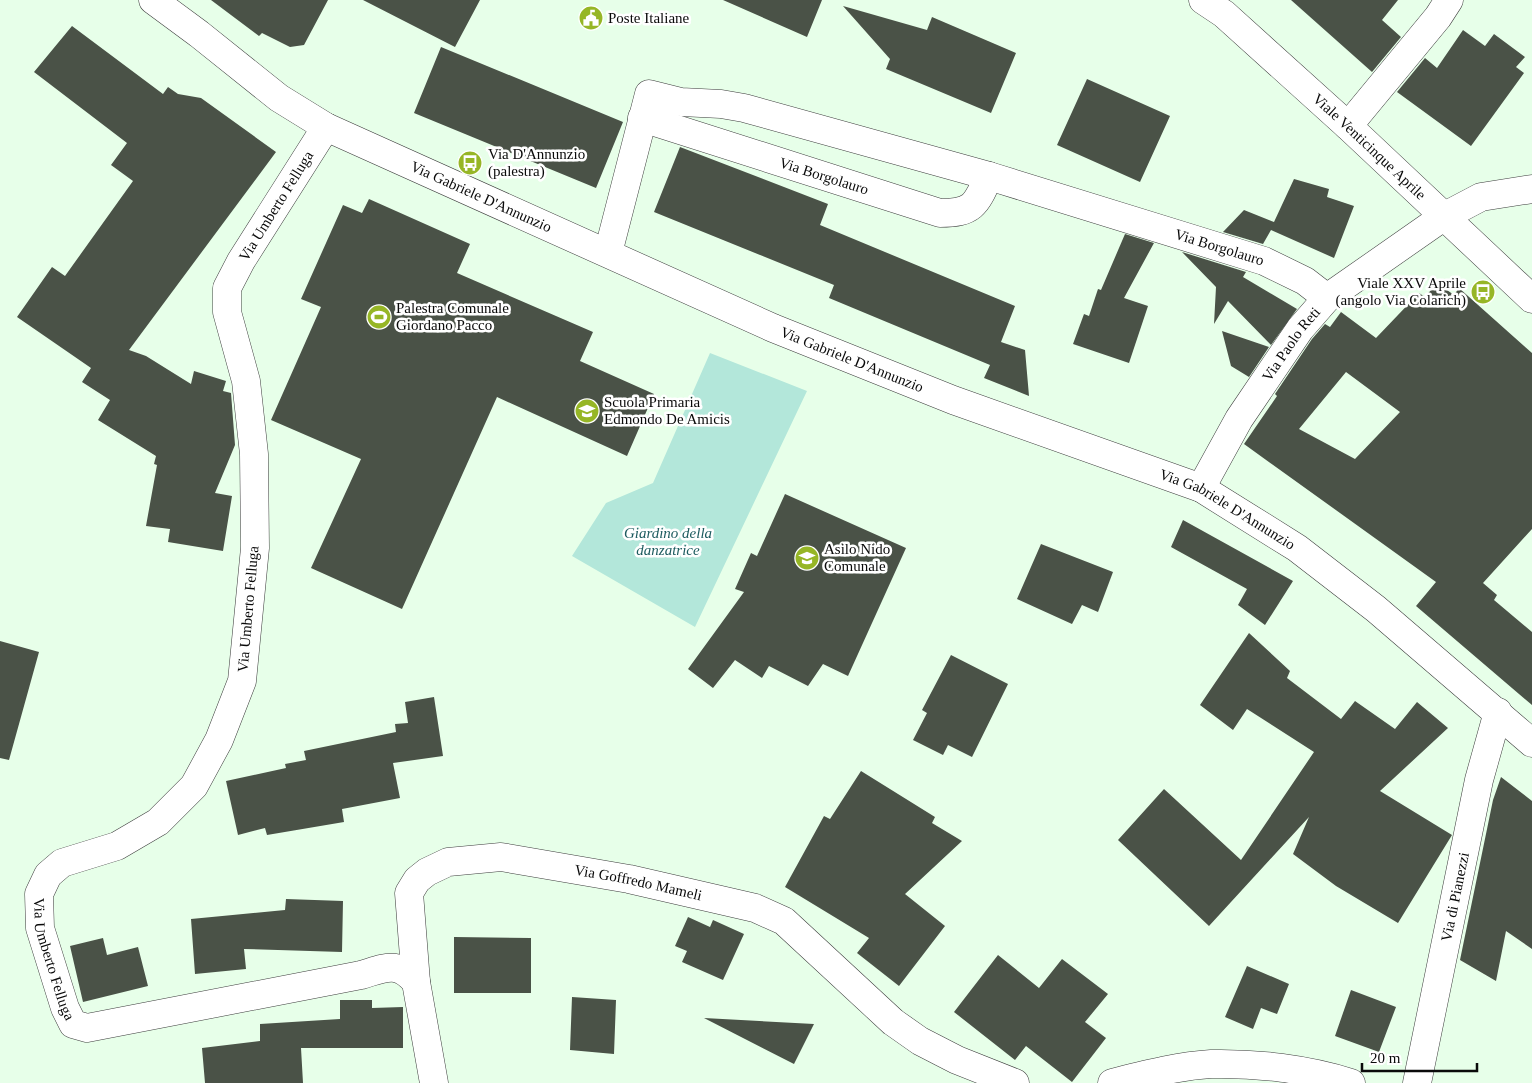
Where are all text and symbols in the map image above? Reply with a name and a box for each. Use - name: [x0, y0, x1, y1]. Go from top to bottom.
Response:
- public building icon: Poste Italiane: [578, 5, 604, 31]
- place label: Poste Italiane: [608, 10, 690, 26]
- street label: Viale Venticinque Aprile: [1310, 90, 1429, 203]
- place label: Via D'Annunzio (palestra): [488, 146, 585, 180]
- street label: Via Umberto Felluga: [236, 148, 316, 264]
- bus stop icon: Via D'Annunzio (palestra): [457, 150, 483, 176]
- street label: Via Borgolauro: [777, 154, 871, 198]
- street label: Via Gabriele D'Annunzio: [408, 158, 554, 235]
- street label: Via Borgolauro: [1173, 226, 1266, 269]
- place label: Viale XXV Aprile (angolo Via Colarich): [1336, 275, 1466, 309]
- bus stop icon: Viale XXV Aprile (angolo Via Colarich): [1470, 279, 1496, 305]
- place label: Palestra Comunale Giordano Pacco: [396, 300, 509, 333]
- sports icon: Palestra Comunale Giordano Pacco: [366, 304, 392, 330]
- street label: Via Paolo Reti: [1259, 304, 1323, 384]
- street label: Via Gabriele D'Annunzio: [778, 324, 926, 395]
- place label: Scuola Primaria Edmondo De Amicis: [604, 394, 730, 427]
- school or university icon: Scuola Primaria Edmondo De Amicis: [574, 398, 600, 424]
- street label: Via Gabriele D'Annunzio: [1157, 466, 1298, 553]
- park label: Giardino della danzatrice: [624, 525, 712, 558]
- place label: Asilo Nido Comunale: [824, 541, 890, 574]
- street label: Via Umberto Felluga: [235, 545, 262, 673]
- school or university icon: Asilo Nido Comunale: [794, 545, 820, 571]
- street label: Via di Pianezzi: [1438, 851, 1472, 943]
- street label: Via Goffredo Mameli: [573, 862, 703, 904]
- street label: Via Umberto Felluga: [31, 898, 78, 1023]
- scale bar: [1362, 1040, 1477, 1072]
- text: 20 m: [1370, 1050, 1401, 1066]

